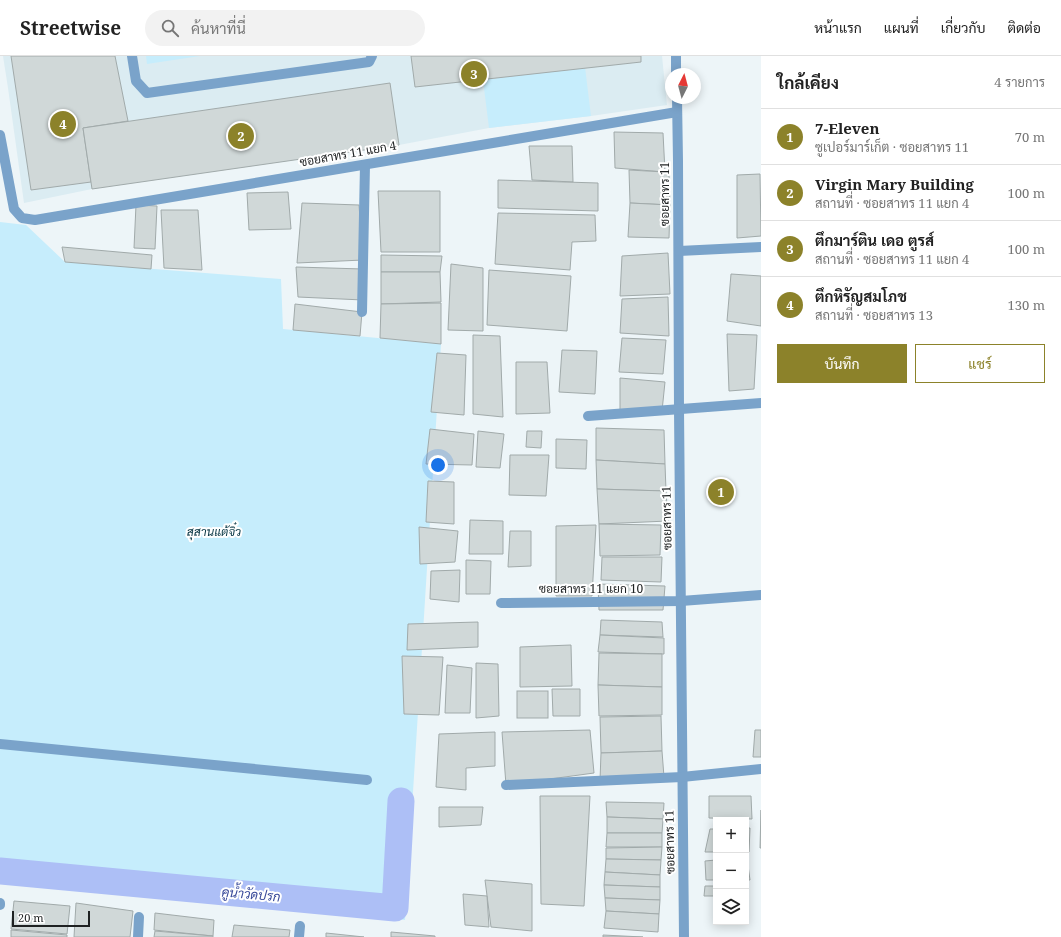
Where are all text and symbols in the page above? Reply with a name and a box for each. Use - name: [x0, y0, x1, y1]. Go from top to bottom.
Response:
- search box: [145, 10, 425, 46]
- text: Streetwise: [20, 15, 121, 41]
- icon: search: [159, 17, 181, 39]
- text: ค้นหาที่นี่: [191, 18, 246, 38]
- text: หน้าแรก: [814, 18, 862, 37]
- text: แผนที่: [884, 18, 919, 37]
- text: เกี่ยวกับ: [941, 18, 985, 37]
- text: ติดต่อ: [1007, 18, 1041, 37]
- pin: 3: [461, 59, 487, 89]
- north arrow: [665, 68, 701, 104]
- text: ใกล้เคียง: [777, 71, 839, 94]
- text: 4 รายการ: [994, 73, 1045, 91]
- pin: 4: [50, 109, 76, 139]
- text: 7-Eleven: [815, 118, 879, 138]
- pin: 2: [228, 121, 254, 151]
- text: 1: [786, 128, 794, 146]
- text: 70 m: [1015, 128, 1045, 146]
- street label: ซอยสาทร 11 แยก 4: [298, 137, 398, 170]
- text: ซูเปอร์มาร์เก็ต · ซอยสาทร 11: [815, 138, 969, 156]
- street label: ซอยสาทร 11: [656, 162, 673, 226]
- text: Virgin Mary Building: [815, 174, 974, 194]
- text: 2: [786, 184, 794, 202]
- text: 100 m: [1008, 184, 1045, 202]
- text: สถานที่ · ซอยสาทร 11 แยก 4: [815, 194, 969, 212]
- text: ตึกมาร์ติน เดอ ตูรส์: [815, 230, 934, 250]
- text: 3: [786, 240, 794, 258]
- text: 100 m: [1008, 240, 1045, 258]
- text: สถานที่ · ซอยสาทร 11 แยก 4: [815, 250, 969, 268]
- text: ตึกหิรัญสมโภช: [815, 286, 907, 306]
- text: 4: [786, 296, 794, 314]
- text: 130 m: [1008, 296, 1045, 314]
- text: สถานที่ · ซอยสาทร 13: [815, 306, 933, 324]
- button: บันทึก: [777, 344, 907, 383]
- button: แชร์: [915, 344, 1045, 383]
- your location: [428, 455, 448, 475]
- pin: 1: [708, 477, 734, 507]
- street label: ซอยสาทร 11: [657, 486, 676, 550]
- park label: สุสานแต้จิ๋ว: [187, 522, 241, 541]
- street label: ซอยสาทร 11 แยก 10: [539, 580, 644, 597]
- street label: ซอยสาทร 11: [660, 810, 679, 874]
- map controls: [713, 817, 749, 925]
- button: +: [713, 817, 749, 853]
- button: −: [713, 853, 749, 889]
- water label: คูน้ำวัดปรก: [221, 879, 281, 907]
- button: layers: [713, 889, 749, 925]
- scale bar: [12, 909, 90, 928]
- text: 20 m: [18, 910, 44, 925]

